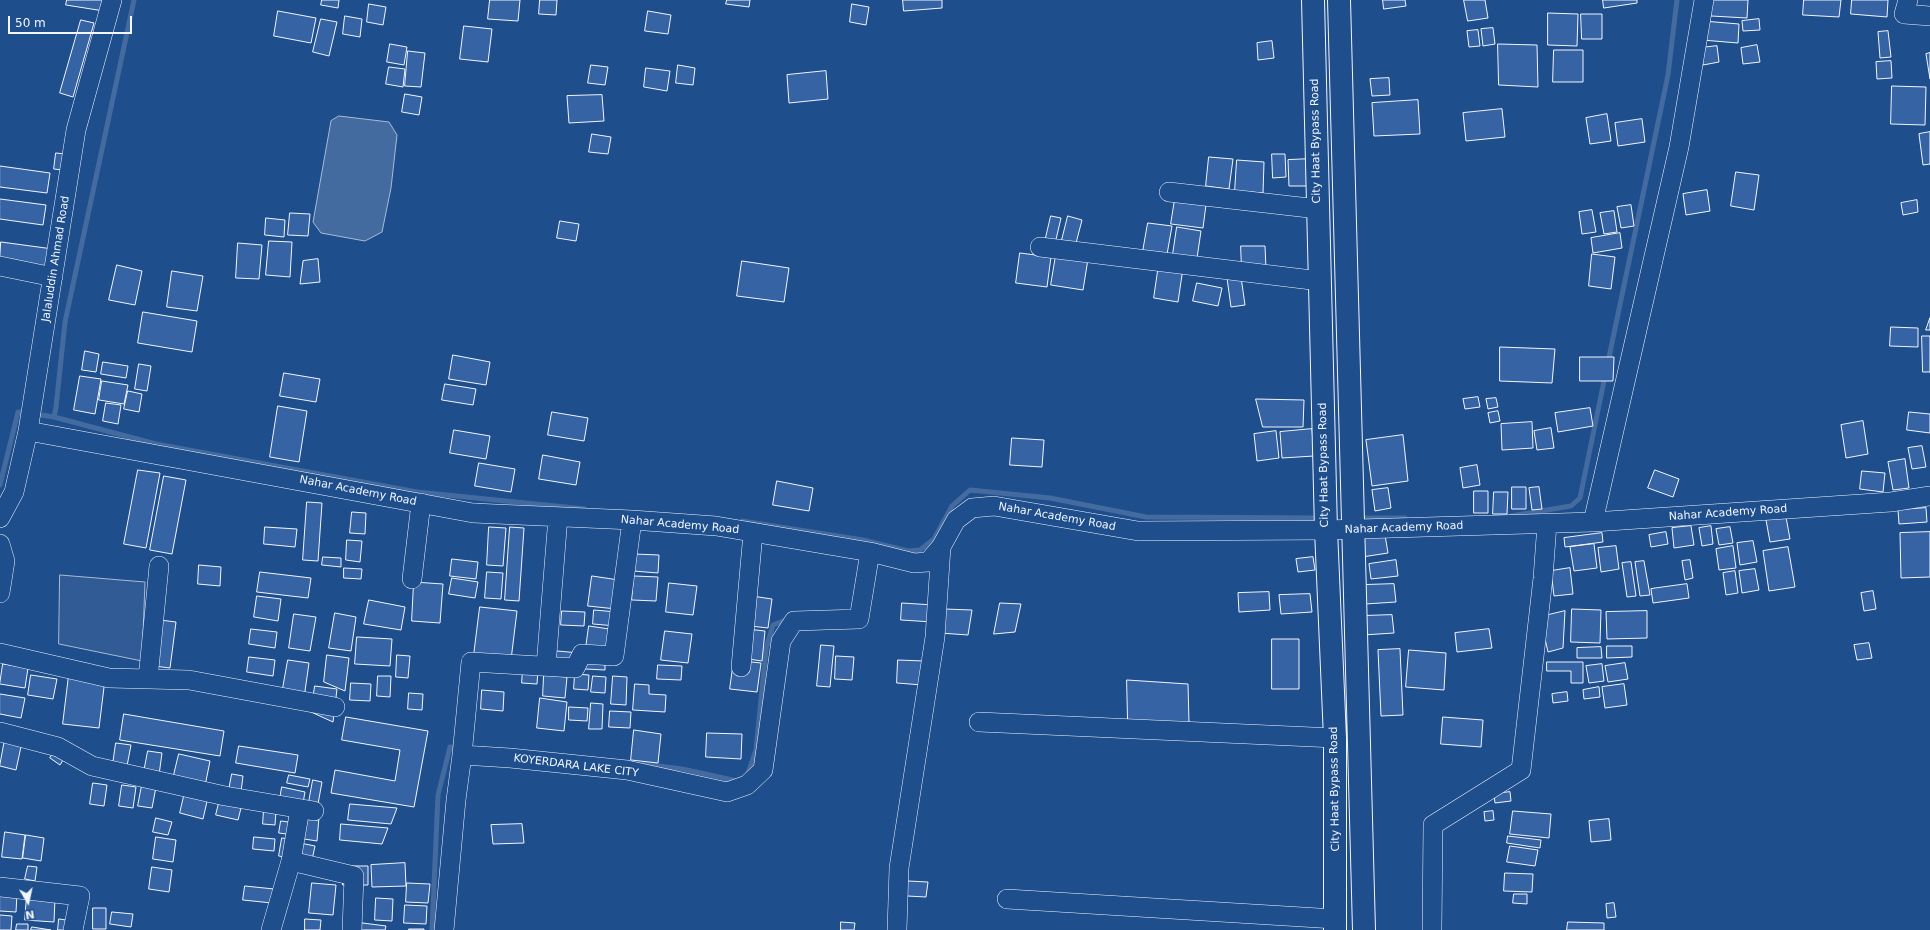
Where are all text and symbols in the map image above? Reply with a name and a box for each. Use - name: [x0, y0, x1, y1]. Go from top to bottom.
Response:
- scale bar: [10, 8, 134, 34]
- text: 50 m: [15, 16, 46, 30]
- street label: City Haat Bypass Road: [1308, 78, 1324, 204]
- street label: Jalaluddin Ahmad Road: [40, 195, 72, 323]
- street label: City Haat Bypass Road: [1316, 402, 1332, 528]
- street label: Nahar Academy Road: [298, 473, 418, 509]
- street label: Nahar Academy Road: [997, 500, 1117, 534]
- street label: Nahar Academy Road: [1668, 502, 1788, 524]
- street label: Nahar Academy Road: [620, 513, 740, 537]
- street label: Nahar Academy Road: [1344, 519, 1464, 537]
- street label: City Haat Bypass Road: [1327, 726, 1343, 852]
- street label: KOYERDARA LAKE CITY: [513, 752, 639, 780]
- north arrow: [8, 882, 48, 922]
- text: N: [24, 907, 36, 921]

